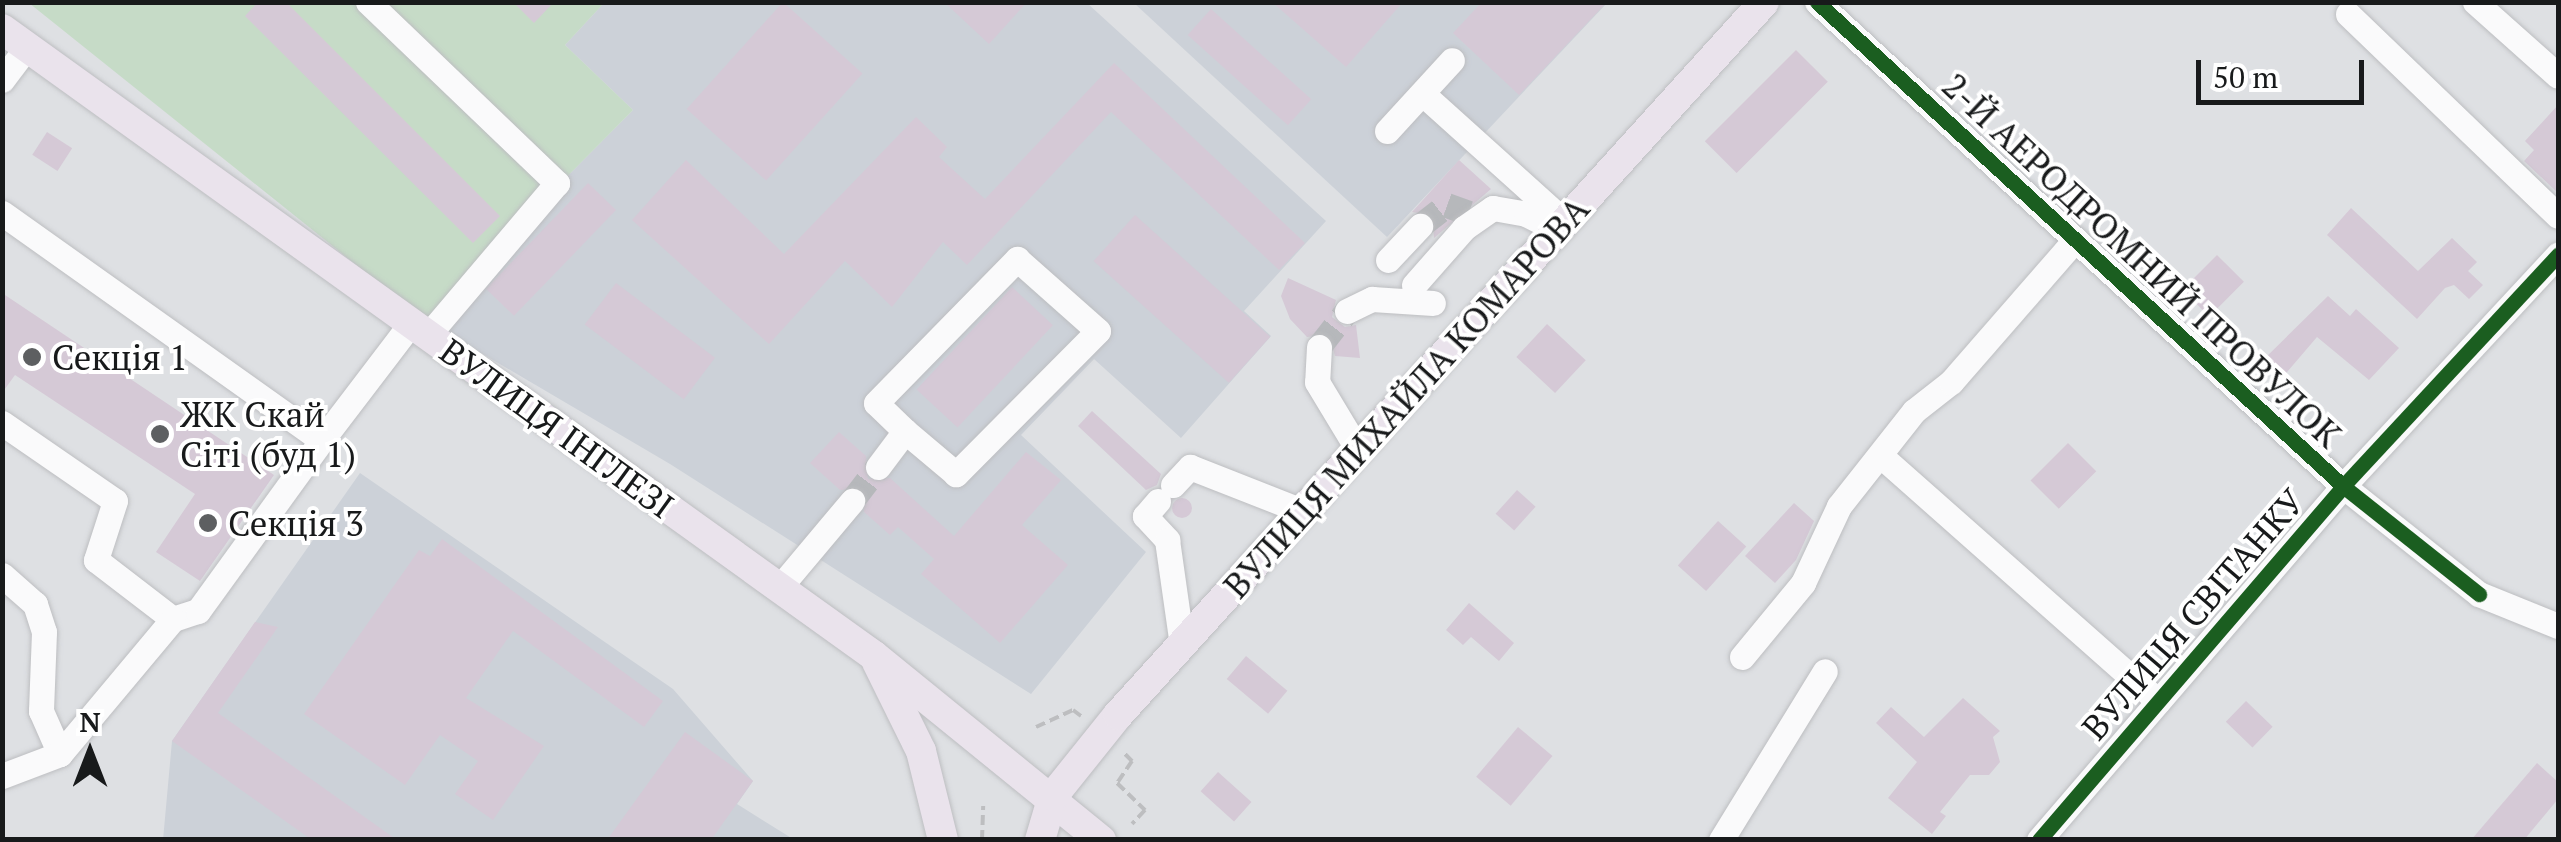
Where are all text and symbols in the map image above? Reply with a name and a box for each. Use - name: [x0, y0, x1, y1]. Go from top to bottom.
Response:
- scale bar: [2201, 40, 2368, 102]
- text: 50 m: [2213, 57, 2278, 97]
- street label: 2-Й АЕРОДРОМНИЙ ПРОВУЛОК: [1934, 64, 2350, 456]
- street label: ВУЛИЦЯ МИХАЙЛА КОМАРОВА: [1215, 188, 1597, 606]
- street label: ВУЛИЦЯ ІНГЛЕЗІ: [432, 329, 682, 527]
- place label: Секція 1: [52, 336, 188, 378]
- marker: Секція 1: [21, 346, 43, 368]
- place label: ЖК Скай Сіті (буд 1): [180, 393, 356, 475]
- marker: ЖК Скай Сіті (буд 1): [149, 423, 171, 445]
- street label: ВУЛИЦЯ СВІТАНКУ: [2073, 480, 2313, 748]
- place label: Секція 3: [228, 502, 364, 544]
- marker: Секція 3: [197, 512, 219, 534]
- north arrow: [40, 702, 140, 802]
- text: N: [79, 703, 101, 740]

